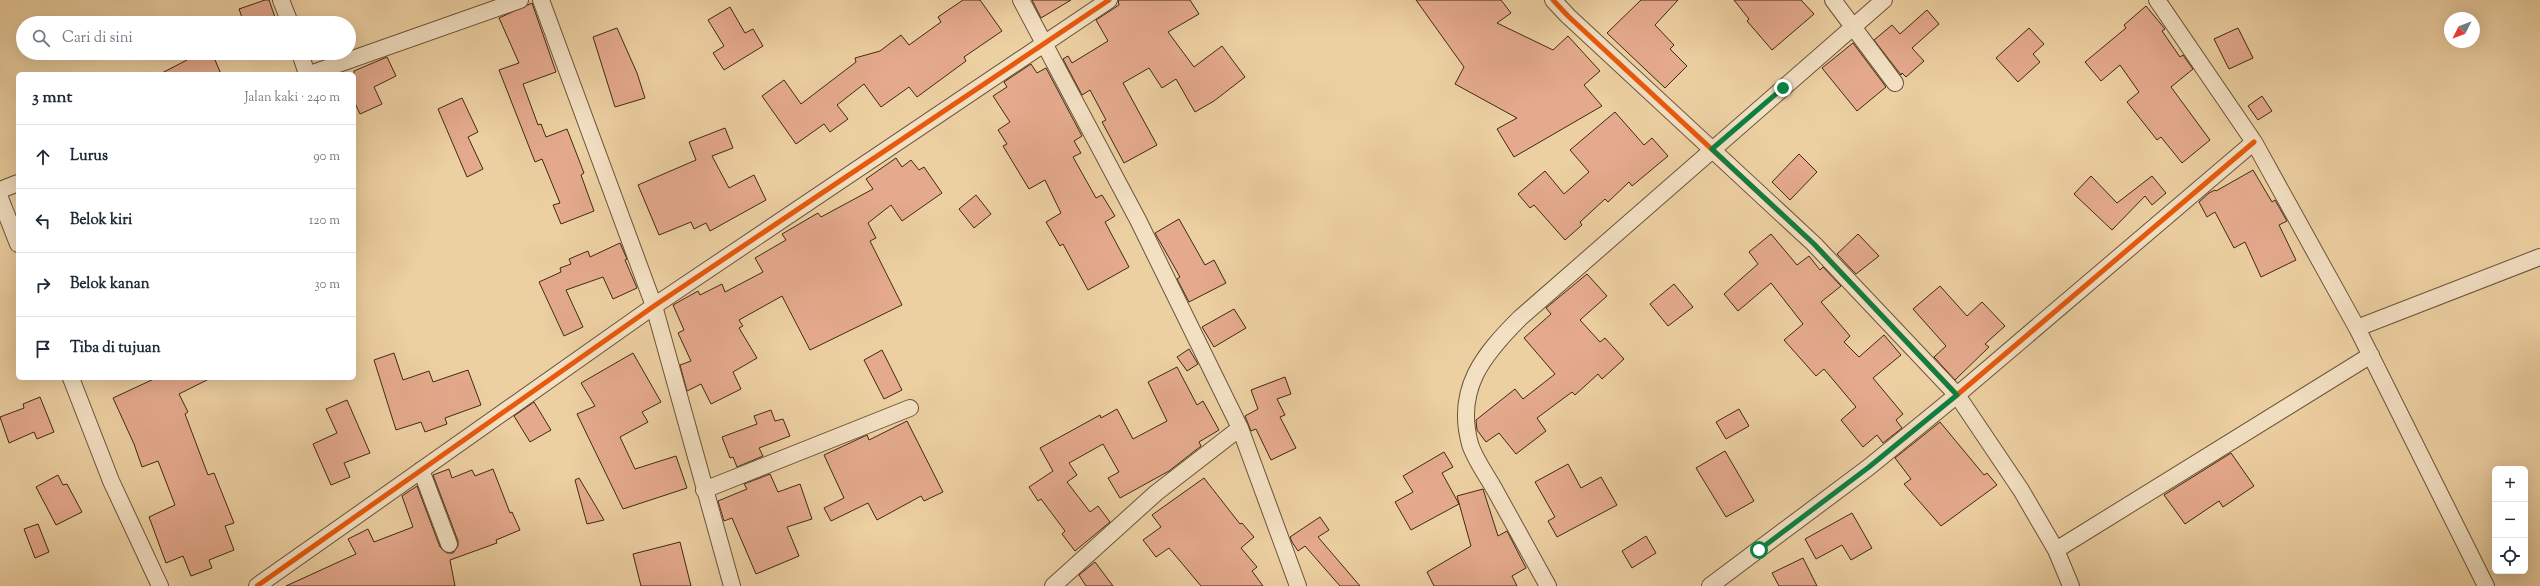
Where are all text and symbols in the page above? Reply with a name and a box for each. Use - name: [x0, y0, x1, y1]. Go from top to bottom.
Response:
- north arrow: [2444, 12, 2480, 48]
- search box: [16, 16, 356, 60]
- icon: search: [30, 27, 52, 49]
- text: Cari di sini: [62, 28, 133, 49]
- route end: [1774, 79, 1792, 97]
- text: 3 mnt: [32, 86, 72, 110]
- text: Jalan kaki · 240 m: [245, 89, 340, 107]
- icon: ahead: [32, 146, 54, 168]
- text: Lurus: [70, 146, 108, 167]
- text: 90 m: [313, 148, 340, 166]
- icon: left: [32, 210, 54, 232]
- text: Belok kiri: [70, 210, 132, 231]
- text: 120 m: [309, 212, 340, 230]
- icon: right: [32, 274, 54, 296]
- text: Belok kanan: [70, 274, 150, 295]
- text: 30 m: [314, 276, 340, 294]
- icon: arrive: [32, 338, 54, 360]
- text: Tiba di tujuan: [70, 338, 161, 359]
- map controls: [2492, 466, 2528, 574]
- button: +: [2492, 466, 2528, 502]
- button: −: [2492, 502, 2528, 538]
- button: locate: [2492, 538, 2528, 574]
- route start: [1750, 541, 1768, 559]

